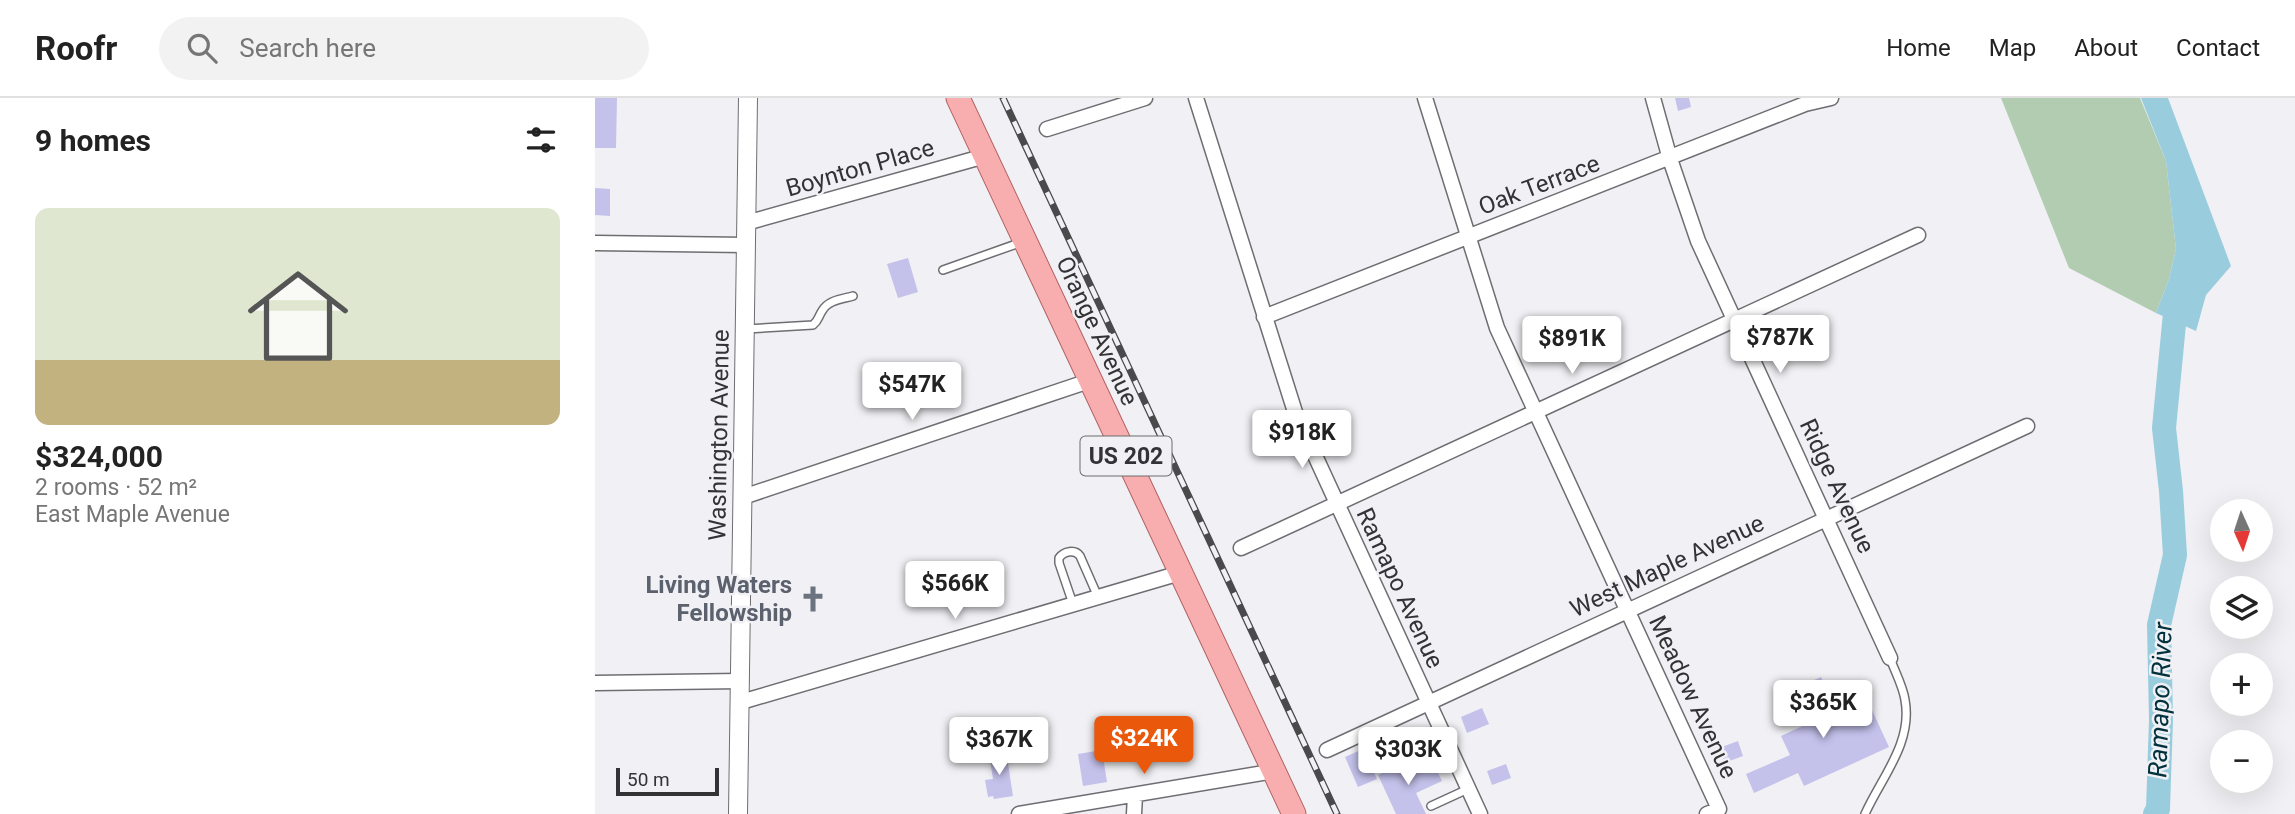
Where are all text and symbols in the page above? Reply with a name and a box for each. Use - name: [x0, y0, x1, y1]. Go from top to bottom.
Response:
- search box: [159, 17, 649, 80]
- text: Roofr: [35, 29, 117, 68]
- icon: search: [183, 29, 221, 67]
- text: Search here: [239, 33, 376, 63]
- text: Home: [1886, 34, 1951, 62]
- text: Map: [1989, 34, 2036, 62]
- text: About: [2074, 34, 2138, 62]
- text: Contact: [2176, 34, 2260, 62]
- icon: filters: [522, 121, 560, 159]
- text: 9 homes: [35, 123, 151, 158]
- street label: Boynton Place: [783, 133, 937, 203]
- street label: Oak Terrace: [1475, 149, 1603, 221]
- street label: Orange Avenue: [1050, 252, 1144, 410]
- icon: home: [235, 253, 361, 379]
- pin: $891K: [1523, 316, 1621, 376]
- pin: $787K: [1731, 316, 1829, 375]
- text: $787K: [1746, 324, 1814, 351]
- text: $891K: [1538, 325, 1606, 352]
- street label: Washington Avenue: [703, 329, 735, 541]
- pin: $547K: [863, 362, 961, 422]
- text: $547K: [878, 371, 946, 398]
- pin: $918K: [1253, 410, 1351, 470]
- street label: Ridge Avenue: [1794, 414, 1880, 558]
- text: $918K: [1268, 419, 1336, 446]
- road number: US 202: [1081, 436, 1171, 476]
- text: $324,000: [35, 439, 163, 474]
- text: 2 rooms · 52 m²: [35, 474, 197, 501]
- north arrow: [2210, 499, 2273, 562]
- map controls: [2210, 499, 2273, 793]
- text: East Maple Avenue: [35, 501, 230, 528]
- street label: Ramapo Avenue: [1351, 503, 1449, 673]
- street label: West Maple Avenue: [1566, 509, 1768, 623]
- pin: $566K: [906, 561, 1004, 621]
- text: $566K: [921, 570, 989, 597]
- place label: Living Waters Fellowship: [645, 571, 792, 627]
- button: layers: [2210, 576, 2273, 639]
- church icon: Living Waters Fellowship: [798, 584, 828, 614]
- street label: Meadow Avenue: [1643, 611, 1743, 783]
- water label: Ramapo River: [2142, 620, 2178, 778]
- button: +: [2210, 653, 2273, 716]
- pin: $365K: [1774, 680, 1872, 740]
- text: $365K: [1789, 689, 1857, 716]
- pin: $324K: [1095, 716, 1193, 776]
- pin: $367K: [950, 718, 1048, 777]
- text: $324K: [1110, 725, 1178, 752]
- text: $367K: [965, 726, 1033, 753]
- pin: $303K: [1359, 728, 1457, 787]
- button: −: [2210, 730, 2273, 793]
- text: $303K: [1374, 736, 1442, 763]
- scale bar: [616, 765, 719, 797]
- text: 50 m: [627, 768, 670, 791]

